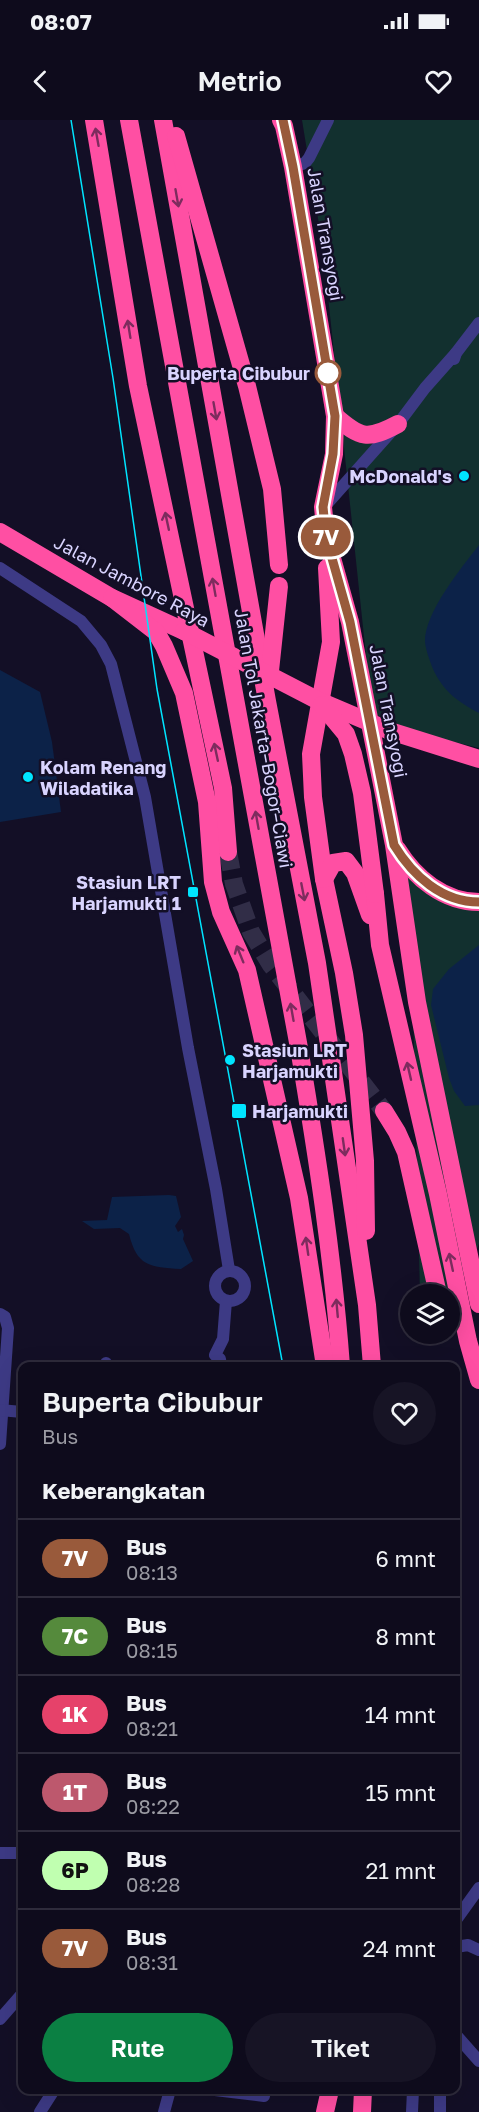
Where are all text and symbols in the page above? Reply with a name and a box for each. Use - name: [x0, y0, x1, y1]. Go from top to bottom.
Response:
- text: 08:07: [30, 8, 92, 35]
- icon: back: [24, 65, 57, 98]
- text: Metrio: [197, 65, 282, 97]
- icon: heart: [422, 65, 455, 98]
- one-way arrow: [92, 128, 103, 147]
- street label: Jalan Transyogi: [303, 165, 349, 303]
- one-way arrow: [172, 188, 183, 208]
- one-way arrow: [124, 320, 135, 340]
- marker: Buperta Cibubur: [315, 360, 341, 386]
- place label: Buperta Cibubur: [167, 362, 310, 384]
- one-way arrow: [210, 401, 221, 420]
- place label: McDonald's: [349, 465, 452, 487]
- marker: McDonald's: [457, 469, 471, 483]
- one-way arrow: [161, 511, 172, 531]
- line badge: 7V: [299, 518, 353, 556]
- text: 7V: [313, 524, 339, 550]
- street label: Jalan Jambore Raya: [50, 531, 214, 631]
- one-way arrow: [209, 577, 220, 597]
- street label: Jalan Tol Jakarta–Bogor–Ciawi: [230, 606, 298, 870]
- street label: Jalan Transyogi: [365, 643, 413, 779]
- one-way arrow: [209, 743, 221, 762]
- place label: Kolam Renang Wiladatika: [40, 756, 166, 799]
- marker: Kolam Renang Wiladatika: [21, 770, 35, 784]
- one-way arrow: [251, 810, 262, 830]
- place label: Stasiun LRT Harjamukti 1: [71, 871, 181, 914]
- one-way arrow: [298, 882, 309, 901]
- marker: Stasiun LRT Harjamukti 1: [186, 885, 200, 899]
- one-way arrow: [234, 946, 245, 964]
- one-way arrow: [286, 1002, 297, 1022]
- place label: Stasiun LRT Harjamukti: [242, 1039, 347, 1082]
- marker: Stasiun LRT Harjamukti: [223, 1053, 237, 1067]
- one-way arrow: [403, 1062, 415, 1081]
- place label: Harjamukti: [252, 1100, 348, 1122]
- marker: Harjamukti: [230, 1102, 248, 1120]
- one-way arrow: [338, 1136, 349, 1156]
- one-way arrow: [301, 1237, 312, 1257]
- one-way arrow: [445, 1253, 456, 1272]
- map controls: [400, 1284, 460, 1344]
- button: layers: [400, 1284, 460, 1344]
- one-way arrow: [331, 1299, 342, 1319]
- button: heart: [373, 1382, 436, 1445]
- text: Buperta Cibubur: [42, 1385, 263, 1418]
- text: Bus: [42, 1424, 78, 1448]
- text: Keberangkatan: [42, 1477, 205, 1504]
- text: Bus: [126, 1533, 167, 1560]
- text: 7V: [62, 1545, 88, 1571]
- text: 6 mnt: [376, 1545, 436, 1572]
- text: 08:13: [126, 1560, 178, 1584]
- text: Bus: [126, 1611, 167, 1638]
- text: 7C: [62, 1623, 88, 1649]
- text: 8 mnt: [375, 1623, 436, 1650]
- text: 08:15: [126, 1638, 178, 1662]
- text: Bus: [126, 1689, 167, 1716]
- text: 1K: [62, 1701, 88, 1727]
- text: 14 mnt: [365, 1701, 436, 1728]
- text: 08:21: [126, 1716, 178, 1740]
- text: Bus: [126, 1767, 167, 1794]
- text: 1T: [63, 1779, 87, 1805]
- text: 15 mnt: [365, 1779, 436, 1806]
- text: 08:22: [126, 1794, 180, 1818]
- text: Bus: [126, 1845, 167, 1872]
- text: 6P: [61, 1857, 89, 1883]
- text: 21 mnt: [365, 1857, 436, 1884]
- text: 08:28: [126, 1872, 180, 1896]
- text: Bus: [126, 1923, 167, 1950]
- text: 7V: [62, 1935, 88, 1961]
- text: 24 mnt: [363, 1935, 436, 1962]
- text: 08:31: [126, 1950, 178, 1974]
- button: Rute: [42, 2013, 233, 2082]
- button: Tiket: [245, 2013, 436, 2082]

